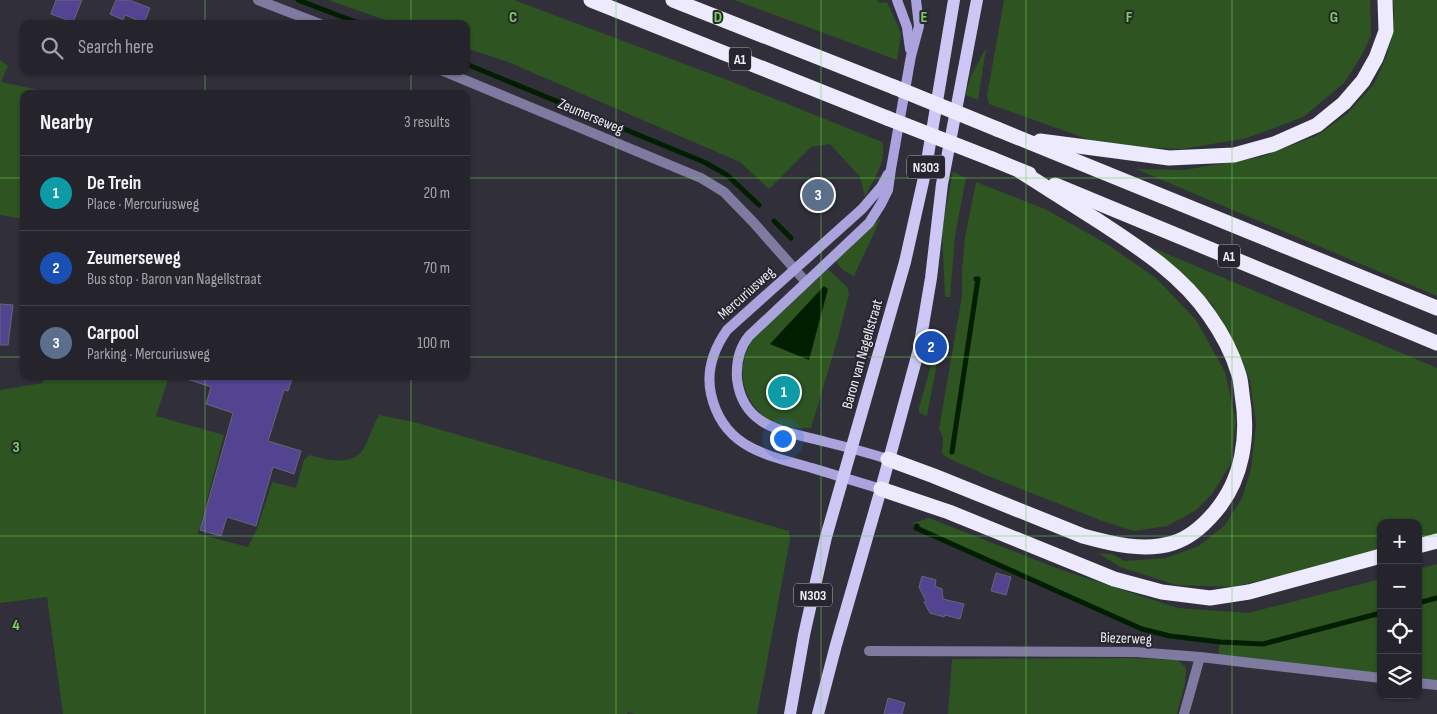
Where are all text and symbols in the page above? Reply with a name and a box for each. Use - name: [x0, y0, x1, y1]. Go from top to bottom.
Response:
- text: C: [509, 8, 517, 27]
- text: D: [714, 8, 722, 27]
- text: E: [921, 8, 928, 27]
- text: F: [1126, 8, 1133, 27]
- text: G: [1330, 8, 1338, 27]
- search box: [20, 20, 470, 75]
- icon: search: [38, 34, 66, 62]
- text: Search here: [78, 36, 154, 59]
- road number: A1: [729, 48, 751, 70]
- street label: Zeumerseweg: [555, 94, 627, 139]
- text: Nearby: [40, 110, 93, 135]
- text: 3 results: [404, 113, 450, 132]
- road number: N303: [907, 156, 945, 178]
- text: De Trein: [87, 172, 141, 195]
- pin: 3: [802, 176, 834, 214]
- text: 1: [53, 184, 59, 203]
- text: 20 m: [423, 184, 450, 203]
- text: Place · Mercuriusweg: [87, 195, 199, 214]
- road number: A1: [1218, 245, 1240, 268]
- text: Zeumerseweg: [87, 247, 181, 270]
- text: 2: [52, 259, 60, 278]
- text: 70 m: [424, 259, 450, 278]
- street label: Mercuriusweg: [714, 263, 779, 324]
- text: Bus stop · Baron van Nagellstraat: [87, 270, 262, 289]
- street label: Baron van Nagellstraat: [838, 297, 887, 411]
- text: Carpool: [87, 322, 139, 345]
- pin: 2: [915, 328, 947, 366]
- text: 3: [52, 334, 60, 353]
- text: 100 m: [417, 334, 450, 353]
- text: Parking · Mercuriusweg: [87, 345, 210, 364]
- pin: 1: [768, 373, 800, 411]
- your location: [770, 426, 796, 452]
- text: 3: [12, 438, 20, 457]
- map controls: [1377, 519, 1422, 699]
- button: +: [1377, 519, 1422, 564]
- button: −: [1377, 564, 1422, 609]
- road number: N303: [794, 584, 832, 606]
- button: locate: [1377, 609, 1422, 654]
- text: 4: [12, 616, 20, 635]
- street label: Biezerweg: [1100, 628, 1152, 649]
- button: layers: [1377, 654, 1422, 699]

